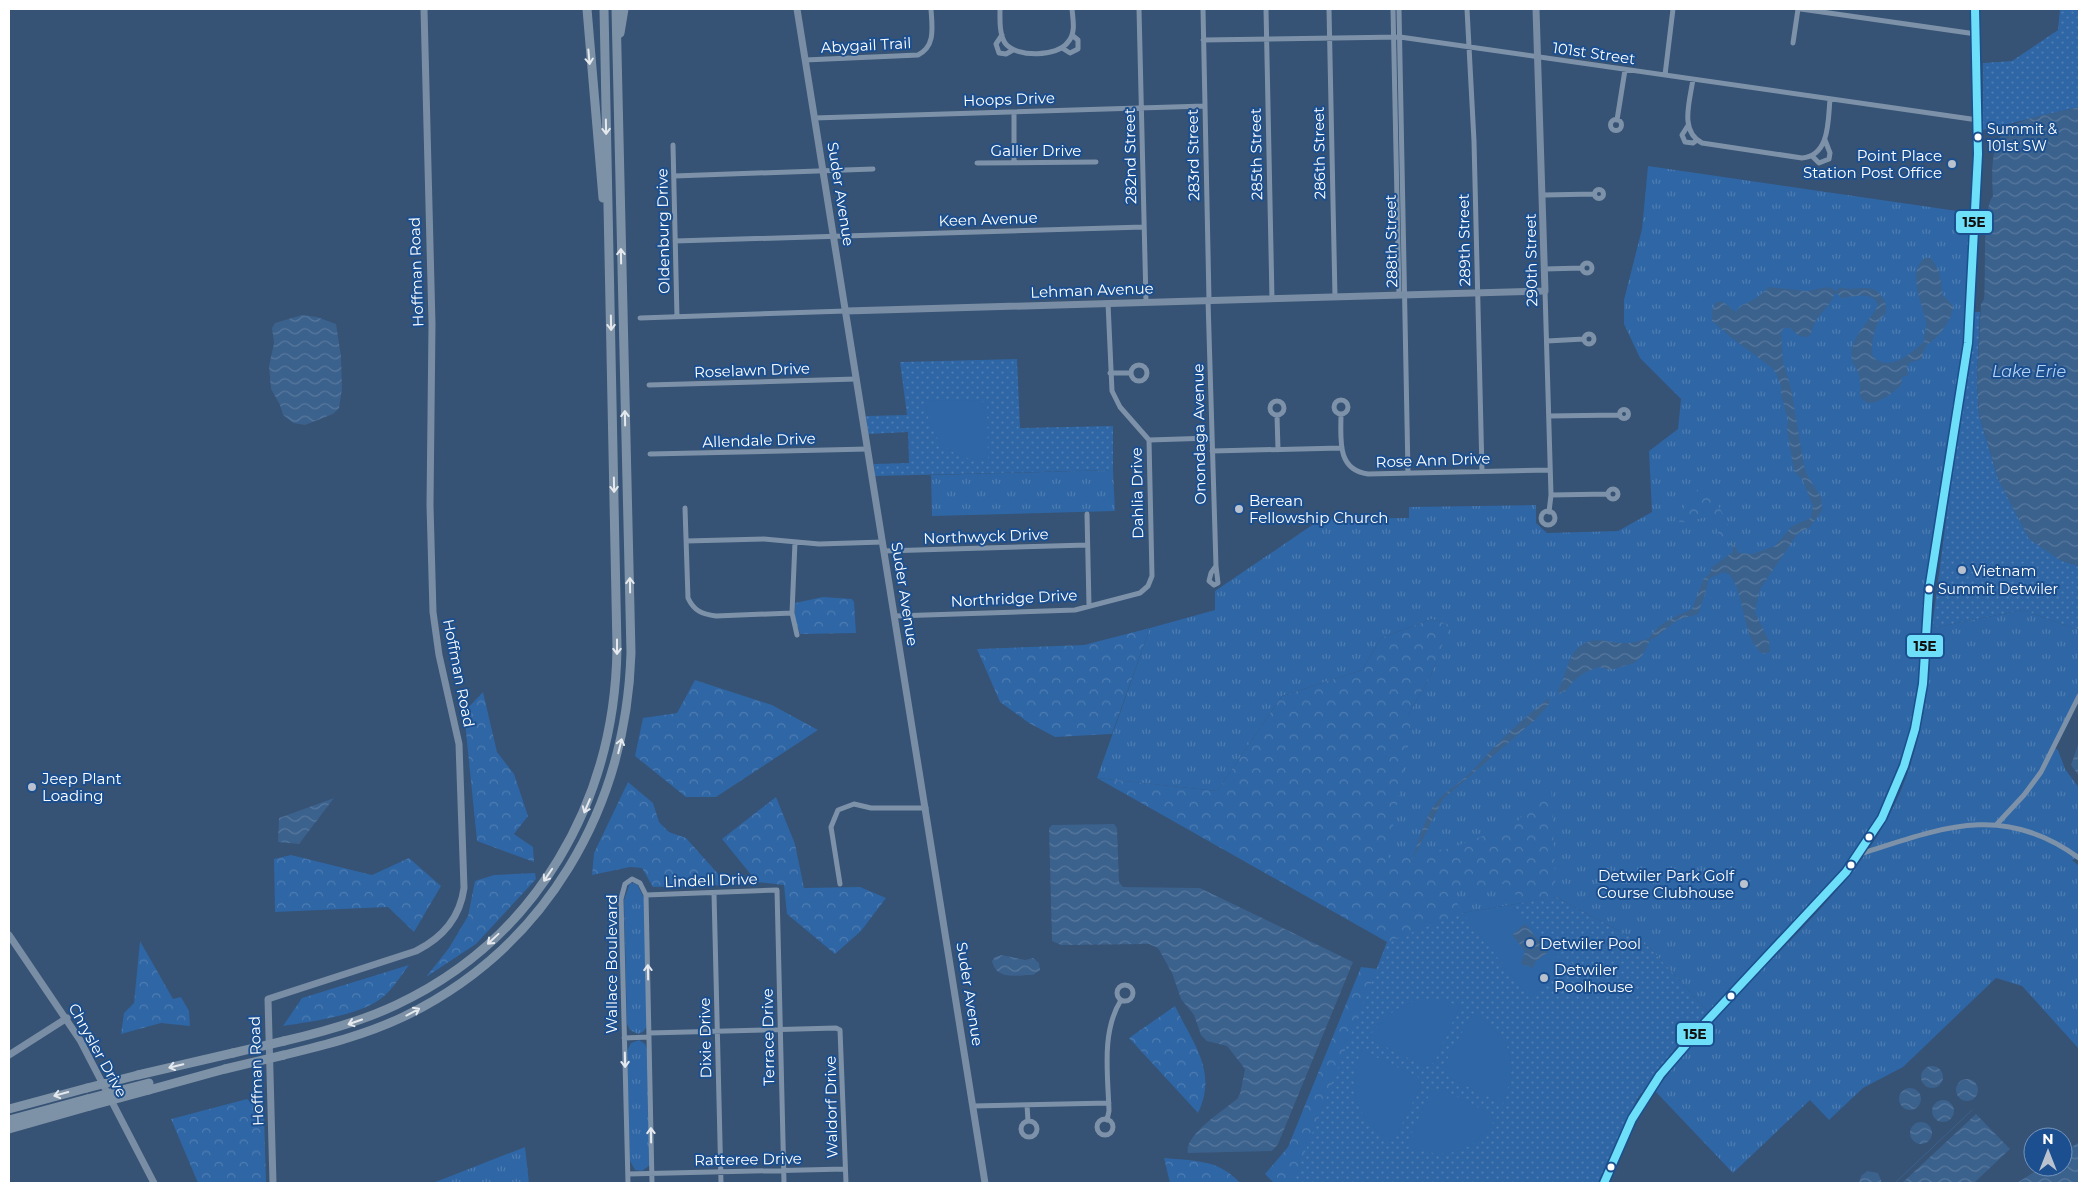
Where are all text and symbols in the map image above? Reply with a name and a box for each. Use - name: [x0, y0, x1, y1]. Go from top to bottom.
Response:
- street label: Abygail Trail: [820, 33, 912, 57]
- street label: 101st Street: [1551, 38, 1637, 68]
- one-way arrow: [585, 49, 594, 65]
- street label: Hoops Drive: [963, 88, 1055, 110]
- street label: 286th Street: [1309, 106, 1329, 200]
- street label: 282nd Street: [1120, 108, 1140, 204]
- street label: 285th Street: [1246, 108, 1266, 200]
- street label: 283rd Street: [1183, 109, 1203, 201]
- one-way arrow: [601, 119, 611, 135]
- place label: Summit & 101st SW: [1987, 120, 2058, 155]
- marker: Summit & 101st SW: [1973, 132, 1983, 142]
- street label: Suder Avenue: [823, 141, 859, 247]
- street label: Gallier Drive: [991, 141, 1081, 160]
- place label: Point Place Station Post Office: [1803, 146, 1942, 182]
- marker: Point Place Station Post Office: [1946, 158, 1958, 170]
- street label: Oldenburg Drive: [652, 168, 674, 294]
- street label: 289th Street: [1454, 193, 1474, 287]
- street label: 288th Street: [1381, 194, 1401, 288]
- street label: Keen Avenue: [938, 208, 1038, 230]
- line badge: 15E: [1955, 210, 1993, 234]
- street label: 290th Street: [1521, 213, 1541, 307]
- text: 15E: [1962, 213, 1986, 231]
- street label: Hoffman Road: [405, 217, 427, 327]
- one-way arrow: [616, 248, 626, 264]
- street label: Lehman Avenue: [1030, 278, 1154, 302]
- one-way arrow: [606, 315, 615, 331]
- street label: Roselawn Drive: [694, 358, 810, 382]
- water label: Lake Erie: [1992, 362, 2066, 381]
- street label: Onondaga Avenue: [1188, 363, 1210, 505]
- one-way arrow: [620, 411, 630, 427]
- street label: Allendale Drive: [702, 429, 816, 451]
- street label: Dahlia Drive: [1127, 447, 1147, 539]
- street label: Rose Ann Drive: [1375, 449, 1491, 471]
- one-way arrow: [609, 476, 619, 493]
- place label: Berean Fellowship Church: [1249, 491, 1388, 527]
- marker: Berean Fellowship Church: [1233, 503, 1245, 515]
- street label: Northwyck Drive: [923, 524, 1049, 548]
- street label: Suder Avenue: [887, 541, 923, 647]
- place label: Vietnam: [1972, 561, 2036, 580]
- marker: Vietnam: [1956, 564, 1968, 576]
- one-way arrow: [625, 577, 635, 593]
- place label: Summit Detwiler: [1938, 580, 2059, 598]
- marker: Summit Detwiler: [1924, 584, 1934, 594]
- street label: Northridge Drive: [950, 585, 1078, 611]
- street label: Hoffman Road: [439, 617, 479, 729]
- line badge: 15E: [1906, 634, 1944, 658]
- text: 15E: [1913, 637, 1937, 655]
- one-way arrow: [612, 639, 622, 655]
- one-way arrow: [616, 739, 625, 755]
- place label: Jeep Plant Loading: [41, 769, 122, 805]
- marker: Jeep Plant Loading: [26, 781, 38, 793]
- one-way arrow: [581, 798, 591, 813]
- unlabelled marker: [1864, 832, 1874, 842]
- unlabelled marker: [1846, 860, 1856, 870]
- place label: Detwiler Park Golf Course Clubhouse: [1597, 866, 1735, 902]
- one-way arrow: [543, 868, 553, 882]
- street label: Lindell Drive: [664, 869, 758, 891]
- marker: Detwiler Park Golf Course Clubhouse: [1738, 878, 1750, 890]
- street label: Wallace Boulevard: [602, 894, 621, 1034]
- one-way arrow: [487, 933, 500, 945]
- place label: Detwiler Pool: [1540, 934, 1641, 953]
- marker: Detwiler Pool: [1524, 937, 1536, 949]
- street label: Suder Avenue: [952, 941, 988, 1047]
- place label: Detwiler Poolhouse: [1554, 960, 1633, 996]
- one-way arrow: [643, 964, 653, 980]
- marker: Detwiler Poolhouse: [1538, 972, 1550, 984]
- street label: Terrace Drive: [758, 988, 778, 1086]
- unlabelled marker: [1726, 991, 1736, 1001]
- street label: Dixie Drive: [695, 997, 715, 1079]
- street label: Chrysler Drive: [64, 1000, 132, 1100]
- one-way arrow: [405, 1006, 420, 1016]
- street label: Hoffman Road: [245, 1016, 267, 1126]
- one-way arrow: [348, 1018, 363, 1027]
- line badge: 15E: [1676, 1022, 1714, 1046]
- text: 15E: [1683, 1025, 1707, 1043]
- one-way arrow: [620, 1051, 630, 1067]
- street label: Waldorf Drive: [821, 1056, 841, 1158]
- one-way arrow: [169, 1062, 185, 1071]
- one-way arrow: [53, 1090, 69, 1099]
- one-way arrow: [646, 1127, 656, 1143]
- north arrow: [2023, 1127, 2073, 1177]
- text: N: [2042, 1130, 2054, 1148]
- street label: Ratteree Drive: [694, 1149, 802, 1169]
- unlabelled marker: [1606, 1162, 1616, 1172]

